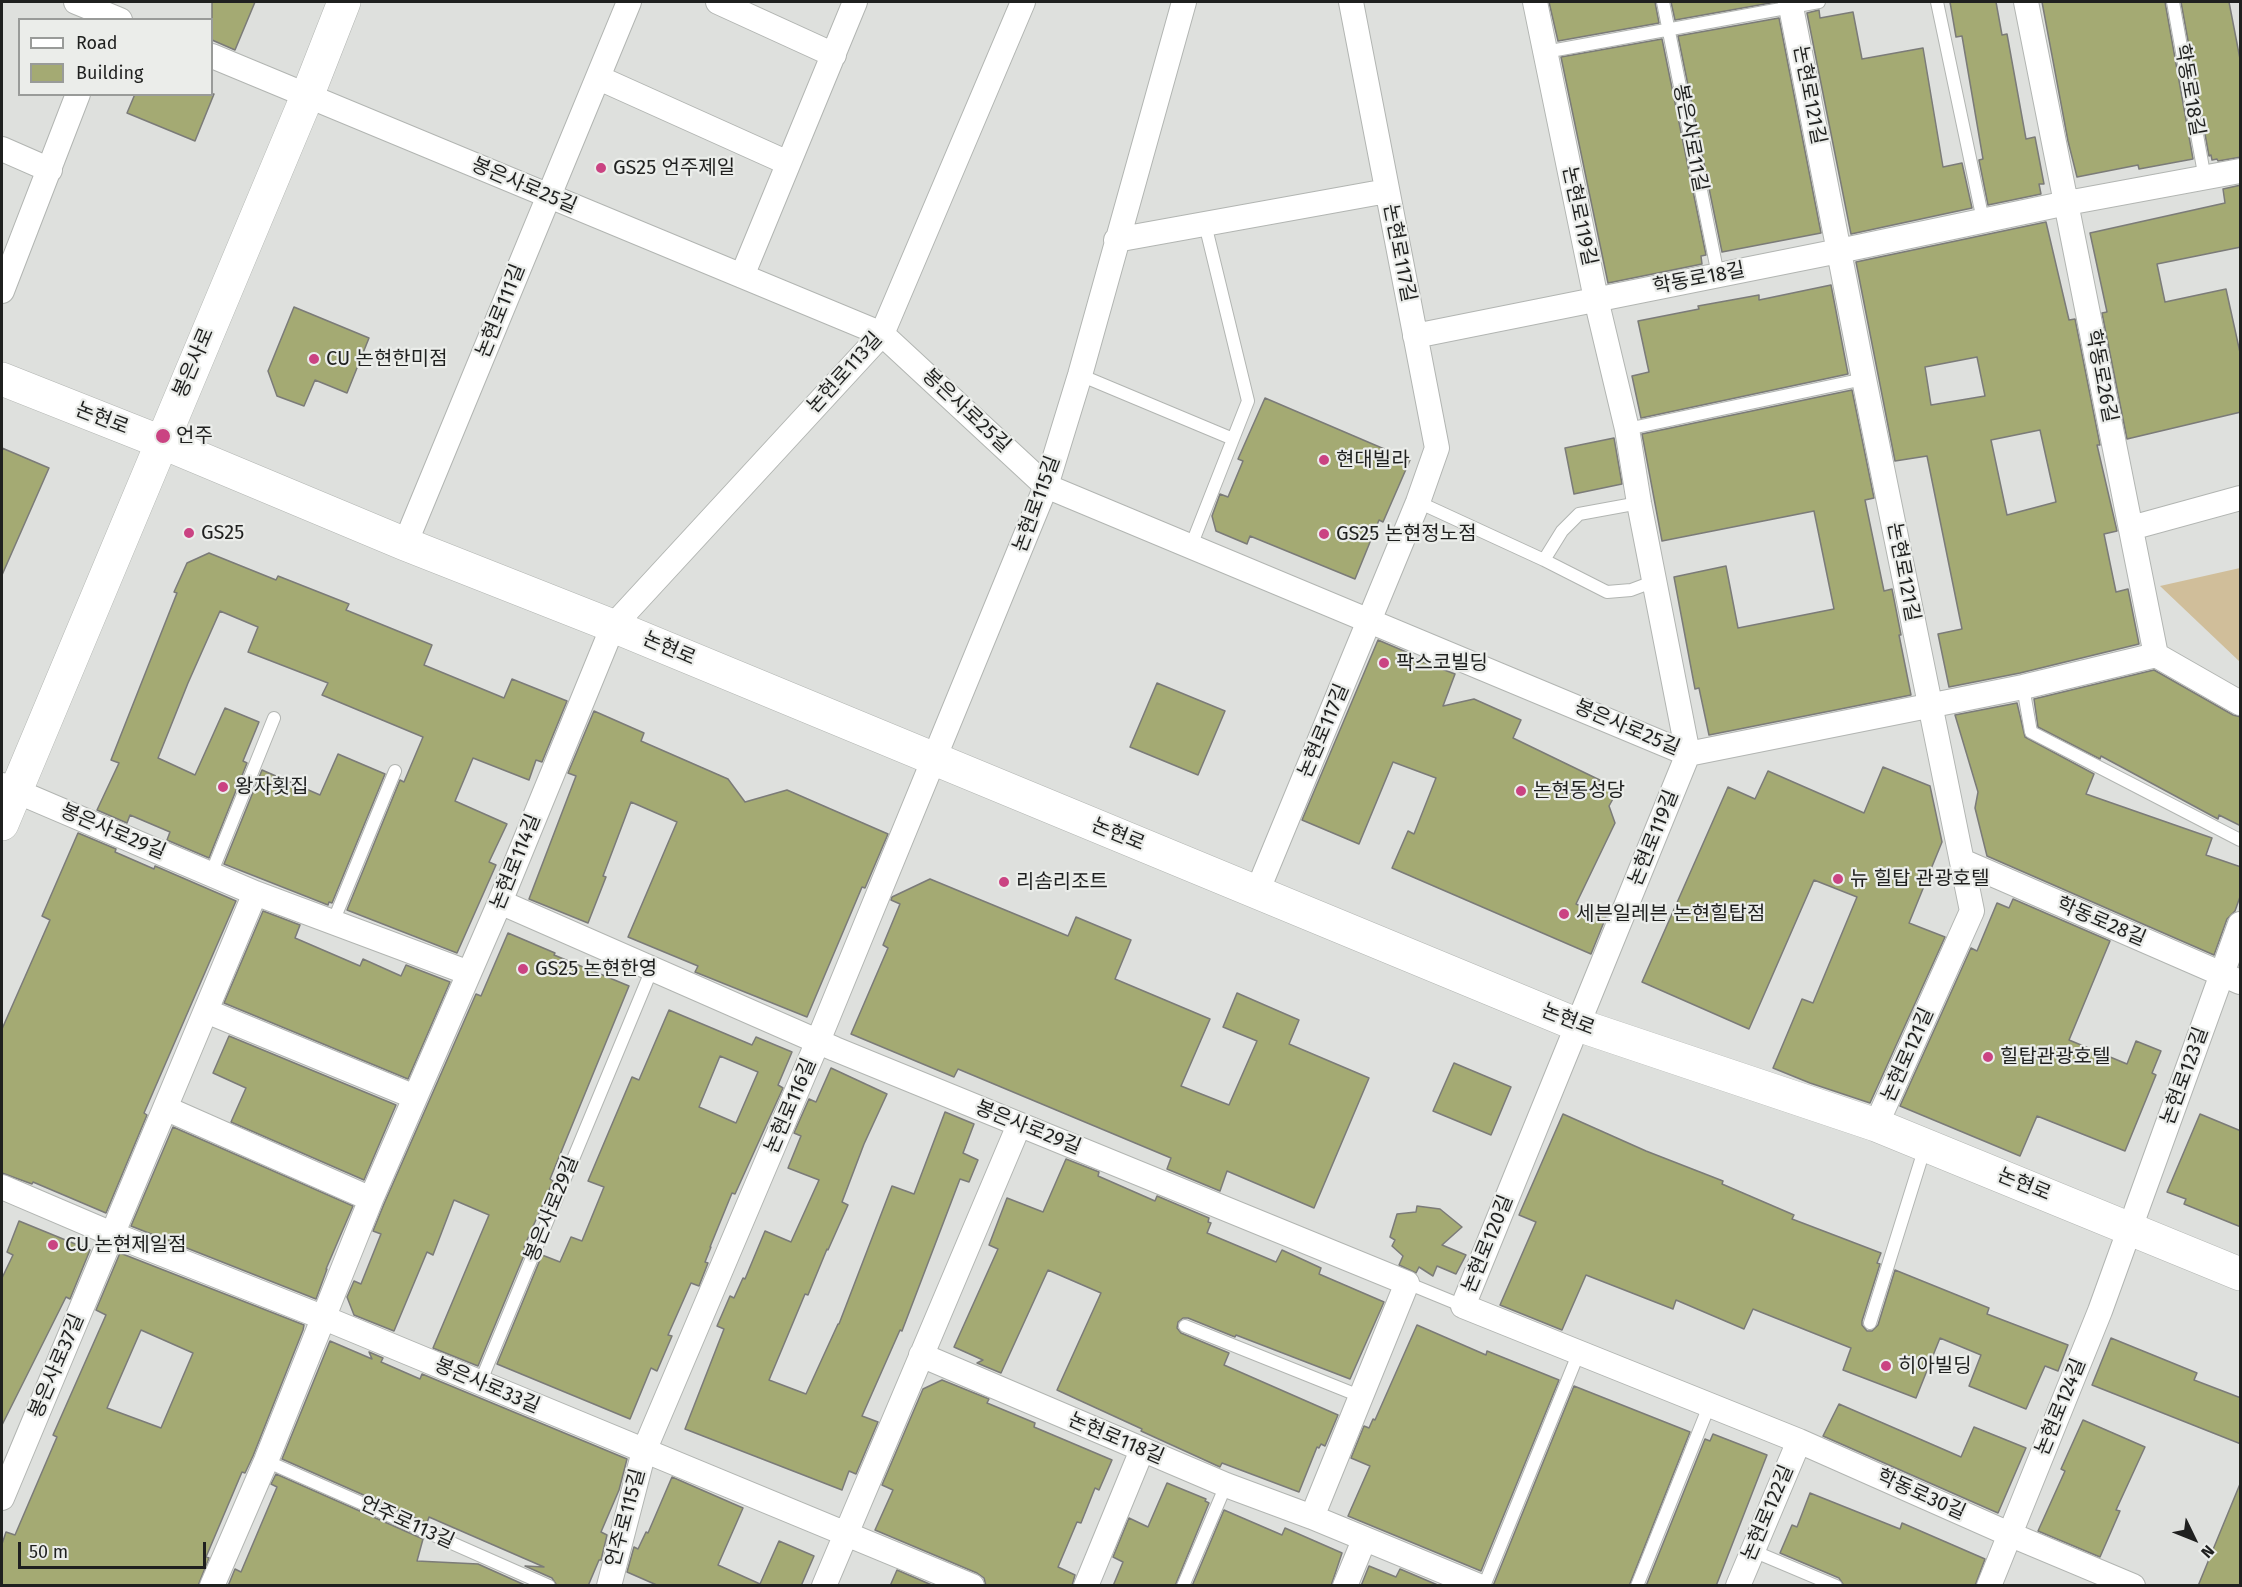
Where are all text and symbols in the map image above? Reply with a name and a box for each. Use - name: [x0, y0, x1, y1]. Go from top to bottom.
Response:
- legend: [18, 18, 213, 96]
- text: Road: [76, 32, 118, 54]
- street label: 학동로18길: [2169, 42, 2209, 138]
- street label: 논현로121길: [1788, 43, 1830, 147]
- text: Building: [76, 62, 143, 84]
- street label: 봉은사로11길: [1668, 82, 1712, 194]
- street label: 봉은사로25길: [468, 153, 580, 219]
- place label: GS25 언주제일: [613, 156, 735, 180]
- marker: GS25 언주제일: [594, 161, 608, 175]
- street label: 논현로119길: [1557, 164, 1601, 268]
- street label: 논현로117길: [1378, 202, 1420, 304]
- street label: 학동로18길: [1651, 258, 1747, 300]
- street label: 논현로111길: [471, 261, 531, 361]
- street label: 봉은사로: [169, 324, 219, 402]
- street label: 학동로26길: [2080, 327, 2122, 425]
- street label: 논현로113길: [802, 328, 888, 418]
- place label: CU 논현한미점: [326, 347, 448, 371]
- marker: CU 논현한미점: [307, 352, 321, 366]
- street label: 봉은사로25길: [917, 364, 1015, 458]
- street label: 논현로: [72, 398, 132, 440]
- place label: 언주: [176, 424, 213, 448]
- marker: 언주: [154, 427, 172, 445]
- place label: 현대빌라: [1336, 448, 1410, 472]
- street label: 논현로115길: [1009, 453, 1065, 555]
- marker: 현대빌라: [1317, 453, 1331, 467]
- street label: 논현로121길: [1882, 520, 1924, 624]
- place label: GS25: [201, 521, 244, 545]
- place label: GS25 논현정노점: [1336, 522, 1477, 546]
- marker: GS25: [182, 526, 196, 540]
- marker: GS25 논현정노점: [1317, 527, 1331, 541]
- street label: 논현로: [639, 627, 699, 671]
- place label: 팍스코빌딩: [1396, 651, 1488, 675]
- marker: 팍스코빌딩: [1377, 656, 1391, 670]
- street label: 논현로117길: [1294, 681, 1354, 781]
- street label: 봉은사로25길: [1571, 695, 1683, 761]
- place label: 왕자횟집: [235, 775, 309, 799]
- place label: 논현동성당: [1533, 779, 1625, 803]
- marker: 왕자횟집: [216, 780, 230, 794]
- marker: 논현동성당: [1514, 784, 1528, 798]
- street label: 논현로119길: [1624, 787, 1684, 889]
- street label: 봉은사로29길: [57, 799, 169, 865]
- street label: 논현로114길: [486, 811, 546, 913]
- street label: 논현로: [1088, 814, 1148, 856]
- place label: 뉴 힐탑 관광호텔: [1850, 867, 1989, 891]
- place label: 리솜리조트: [1016, 870, 1108, 894]
- marker: 뉴 힐탑 관광호텔: [1831, 872, 1845, 886]
- marker: 리솜리조트: [997, 875, 1011, 889]
- street label: 학동로28길: [2053, 892, 2149, 952]
- place label: 세븐일레븐 논현힐탑점: [1576, 902, 1765, 926]
- marker: 세븐일레븐 논현힐탑점: [1557, 907, 1571, 921]
- place label: GS25 논현한영: [535, 957, 657, 981]
- marker: GS25 논현한영: [516, 962, 530, 976]
- street label: 논현로: [1538, 999, 1598, 1041]
- street label: 논현로121길: [1877, 1004, 1939, 1106]
- street label: 논현로123길: [2156, 1024, 2214, 1128]
- place label: 힐탑관광호텔: [2000, 1045, 2110, 1069]
- marker: 힐탑관광호텔: [1981, 1050, 1995, 1064]
- street label: 논현로116길: [760, 1055, 822, 1157]
- street label: 봉은사로29길: [971, 1096, 1085, 1160]
- street label: 봉은사로29길: [520, 1152, 584, 1266]
- street label: 논현로: [1994, 1164, 2054, 1206]
- street label: 논현로120길: [1458, 1192, 1518, 1296]
- place label: CU 논현제일점: [65, 1233, 187, 1257]
- marker: CU 논현제일점: [46, 1238, 60, 1252]
- street label: 봉은사로37길: [24, 1310, 90, 1422]
- street label: 봉은사로33길: [431, 1353, 543, 1419]
- place label: 히아빌딩: [1898, 1354, 1972, 1378]
- street label: 논현로124길: [2031, 1355, 2091, 1459]
- marker: 히아빌딩: [1879, 1359, 1893, 1373]
- street label: 논현로118길: [1065, 1408, 1167, 1470]
- street label: 논현로122길: [1737, 1461, 1799, 1565]
- street label: 학동로30길: [1873, 1465, 1969, 1525]
- street label: 언주로115길: [601, 1466, 651, 1570]
- street label: 언주로113길: [356, 1492, 458, 1554]
- north arrow: [2164, 1509, 2224, 1569]
- scale bar: [21, 1530, 208, 1568]
- text: 50 m: [29, 1541, 68, 1563]
- text: N: [2197, 1541, 2218, 1562]

